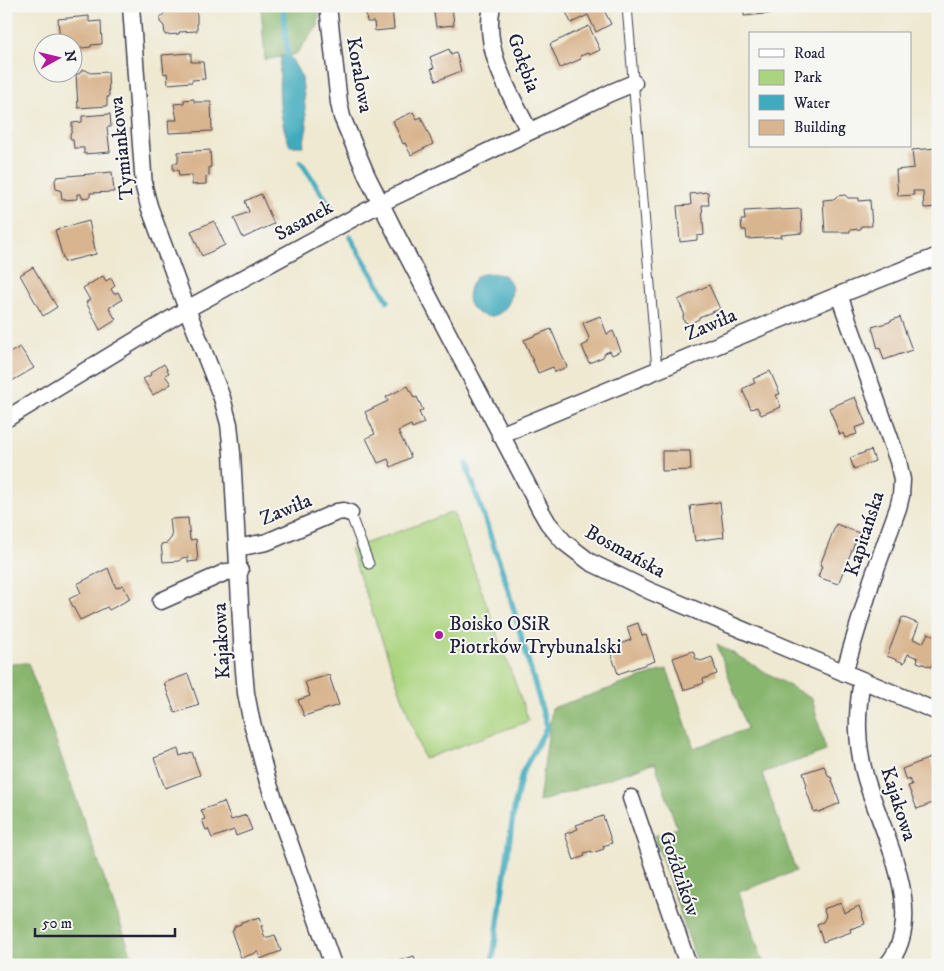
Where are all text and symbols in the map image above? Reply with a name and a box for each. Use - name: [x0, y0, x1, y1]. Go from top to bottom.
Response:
- street label: Gołębia: [501, 30, 545, 96]
- north arrow: [32, 32, 82, 82]
- legend: [749, 32, 912, 148]
- street label: Koralowa: [340, 35, 378, 115]
- text: Road: [794, 44, 826, 63]
- text: N: [60, 49, 80, 64]
- text: Park: [794, 68, 823, 87]
- text: Water: [793, 94, 830, 113]
- street label: Tymiankowa: [104, 95, 140, 201]
- text: Building: [794, 118, 846, 137]
- street label: Sasanek: [271, 195, 338, 247]
- street label: Zawiła: [681, 303, 741, 347]
- street label: Zawiła: [256, 488, 316, 532]
- street label: Kapitańska: [839, 488, 891, 580]
- street label: Bosmańska: [580, 520, 670, 585]
- street label: Kajakowa: [207, 602, 236, 680]
- place label: Boisko OSiR Piotrków Trybunalski: [449, 612, 622, 660]
- marker: Boisko OSiR Piotrków Trybunalski: [433, 629, 445, 641]
- street label: Kajakowa: [874, 764, 922, 845]
- street label: Goździków: [653, 828, 705, 920]
- scale bar: [35, 906, 175, 938]
- text: 50 m: [42, 914, 72, 933]

